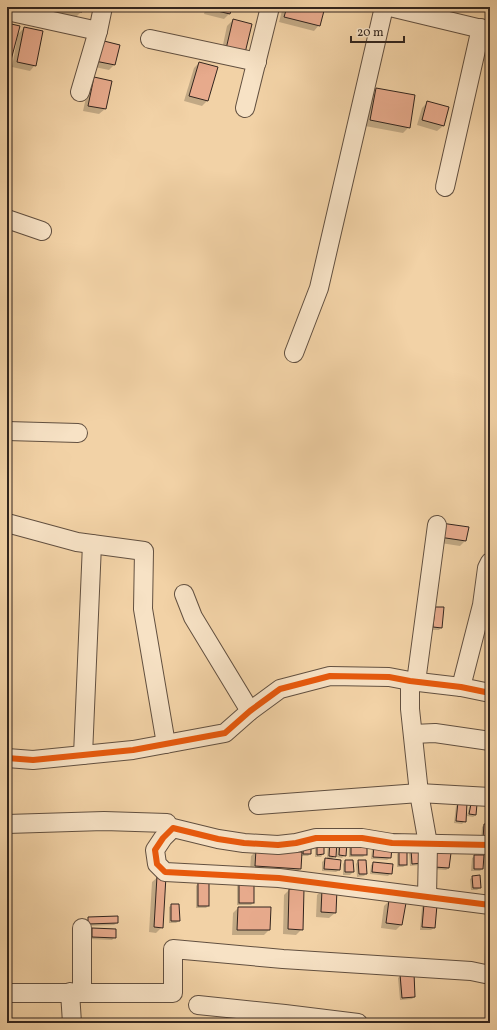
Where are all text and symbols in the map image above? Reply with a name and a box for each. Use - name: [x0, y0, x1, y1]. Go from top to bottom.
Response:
- scale bar: [351, 18, 404, 44]
- text: 20 m: [357, 25, 384, 41]

